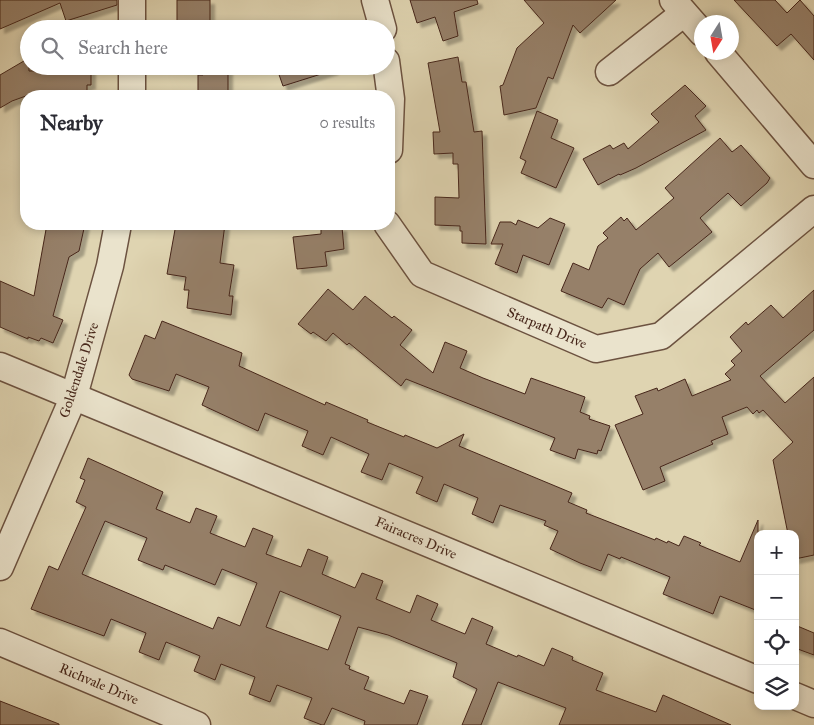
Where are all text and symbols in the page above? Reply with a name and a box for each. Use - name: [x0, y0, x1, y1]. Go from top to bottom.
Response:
- north arrow: [694, 15, 739, 60]
- search box: [20, 20, 395, 75]
- icon: search: [38, 34, 66, 62]
- text: Search here: [78, 36, 168, 59]
- text: Nearby: [40, 110, 103, 136]
- text: 0 results: [320, 113, 375, 132]
- street label: Starpath Drive: [504, 304, 590, 353]
- street label: Goldendale Drive: [56, 320, 102, 420]
- street label: Fairacres Drive: [373, 513, 460, 563]
- map controls: [754, 530, 799, 710]
- button: +: [754, 530, 799, 575]
- button: −: [754, 575, 799, 620]
- button: locate: [754, 620, 799, 665]
- street label: Richvale Drive: [57, 660, 141, 708]
- button: layers: [754, 665, 799, 710]

